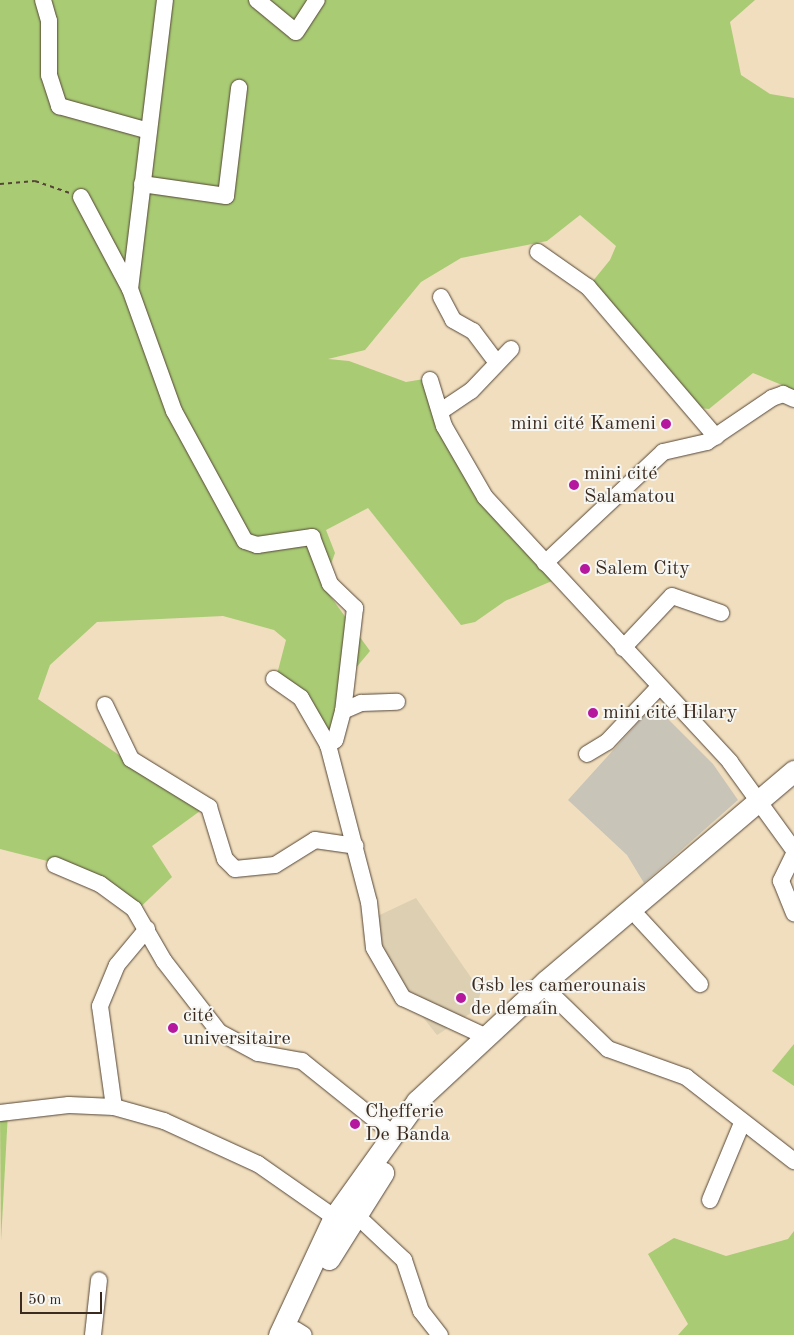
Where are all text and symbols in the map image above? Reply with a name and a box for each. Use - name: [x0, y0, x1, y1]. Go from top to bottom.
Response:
- place label: mini cité Kameni: [511, 412, 656, 436]
- marker: mini cité Kameni: [660, 418, 672, 430]
- place label: mini cité Salamatou: [584, 462, 675, 509]
- marker: mini cité Salamatou: [568, 479, 580, 491]
- place label: Salem City: [595, 557, 690, 581]
- marker: Salem City: [579, 563, 591, 575]
- place label: mini cité Hilary: [603, 701, 737, 725]
- marker: mini cité Hilary: [587, 707, 599, 719]
- place label: Gsb les camerounais de demain: [471, 974, 646, 1021]
- marker: Gsb les camerounais de demain: [455, 992, 467, 1004]
- place label: cité universitaire: [183, 1004, 291, 1051]
- marker: cité universitaire: [167, 1022, 179, 1034]
- place label: Chefferie De Banda: [365, 1100, 450, 1147]
- marker: Chefferie De Banda: [349, 1118, 361, 1130]
- scale bar: [22, 1282, 105, 1314]
- text: 50 m: [28, 1293, 62, 1308]

